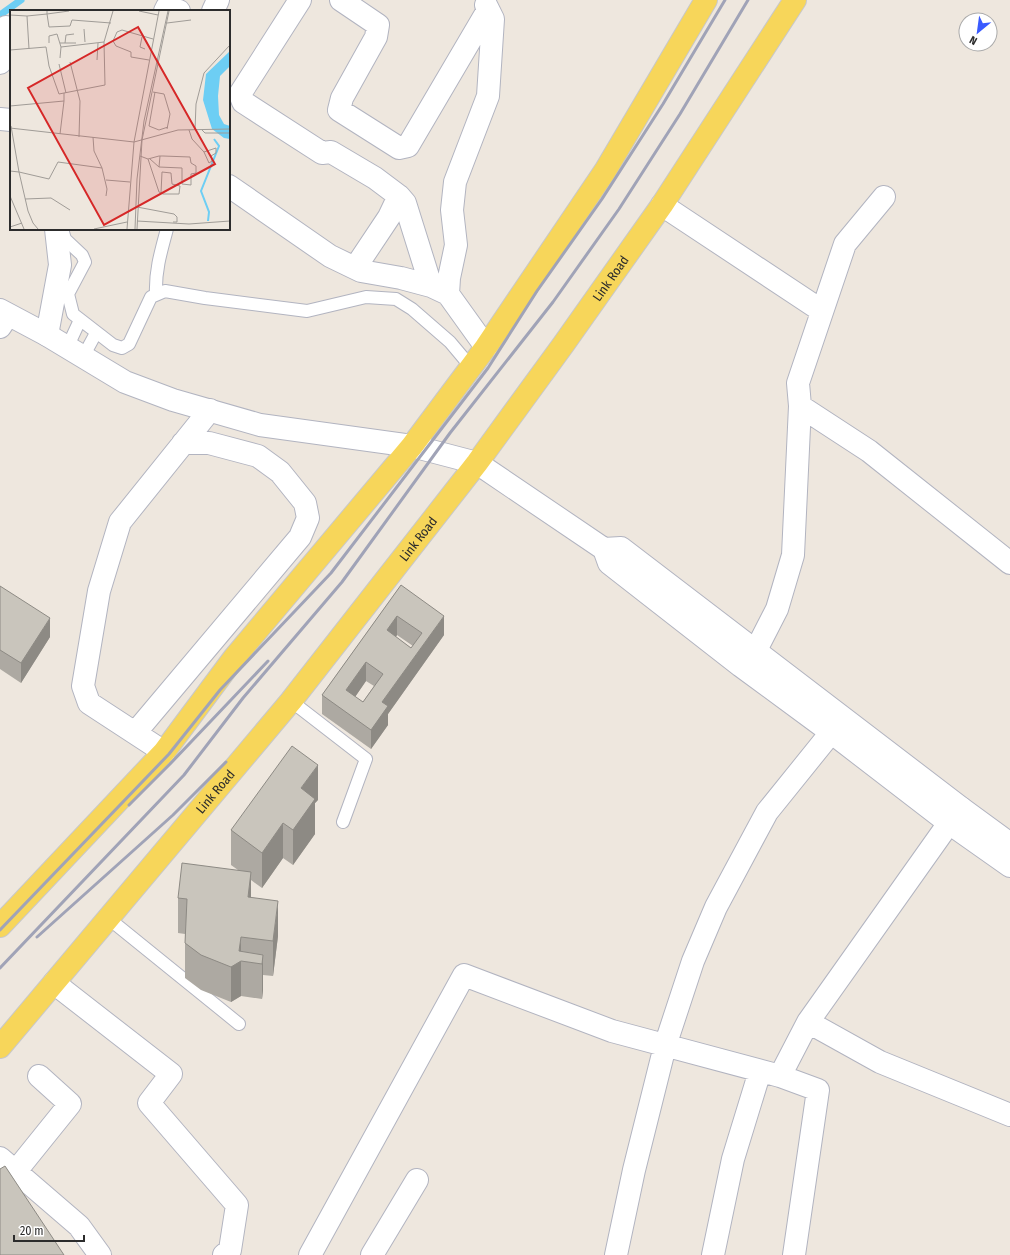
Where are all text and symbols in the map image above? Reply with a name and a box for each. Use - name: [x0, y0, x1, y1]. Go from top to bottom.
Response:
- inset map: [10, 10, 230, 230]
- north arrow: [958, 12, 998, 52]
- text: N: [967, 33, 979, 48]
- street label: Link Road: [589, 253, 631, 304]
- street label: Link Road: [396, 514, 440, 564]
- street label: Link Road: [193, 767, 237, 816]
- scale bar: [14, 1217, 84, 1243]
- text: 20 m: [20, 1224, 44, 1238]

